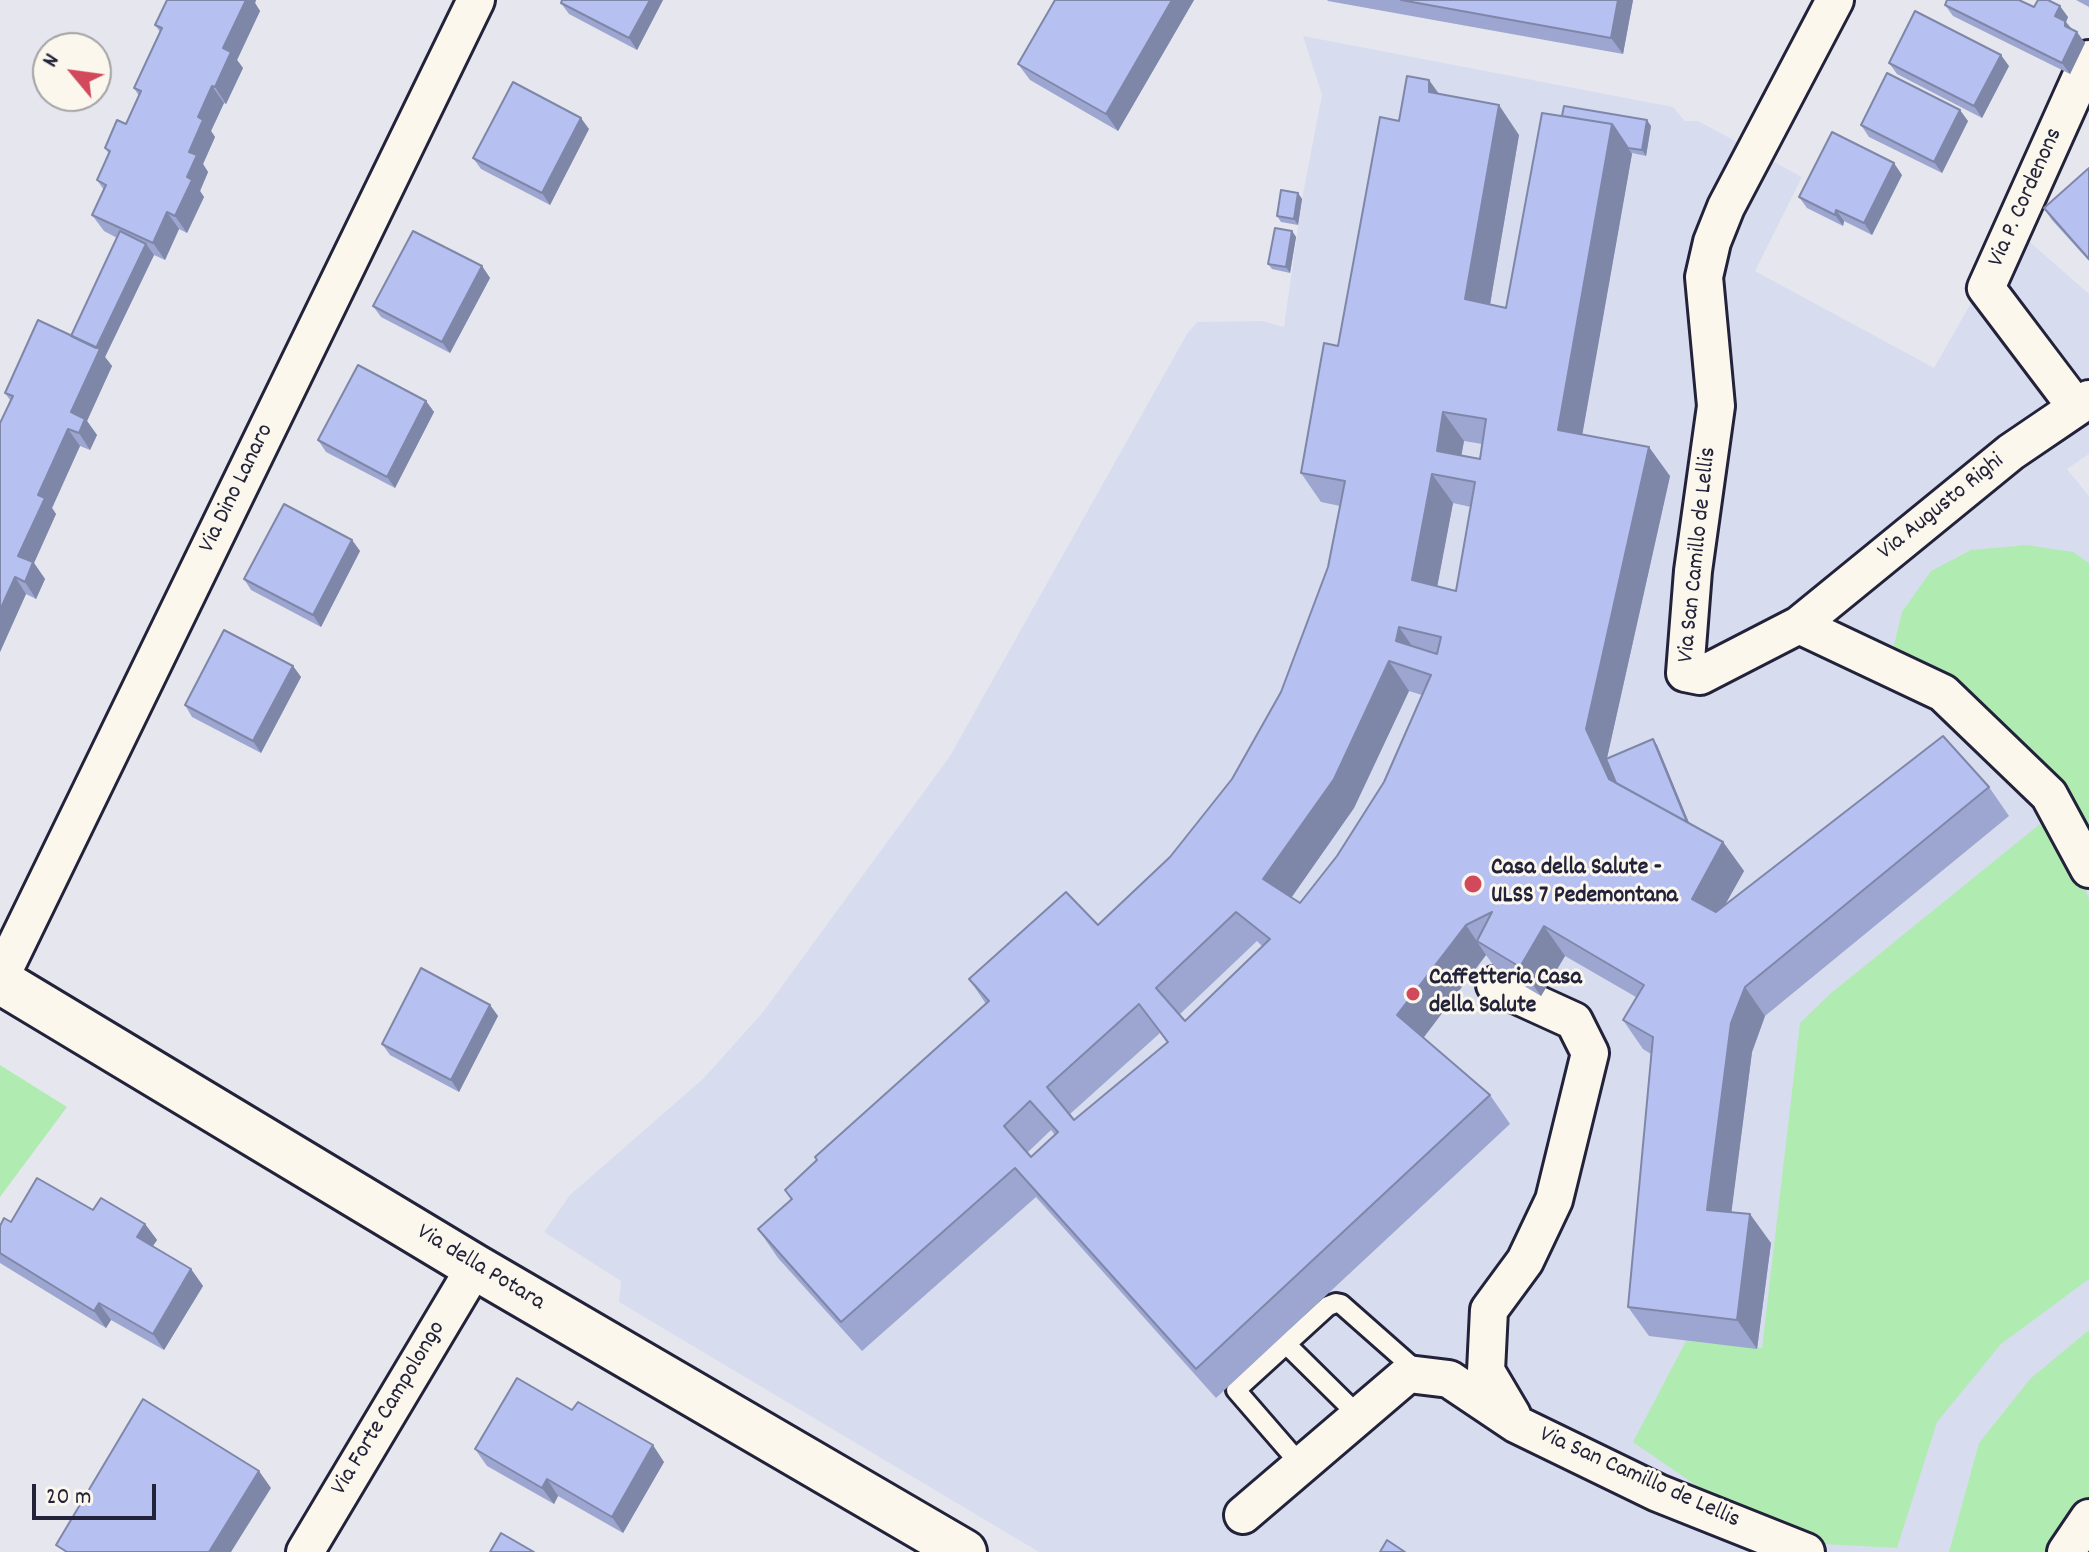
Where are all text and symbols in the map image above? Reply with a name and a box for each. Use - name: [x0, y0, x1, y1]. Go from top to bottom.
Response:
- north arrow: [32, 32, 112, 112]
- text: N: [36, 49, 69, 73]
- street label: Via P. Cordenons: [1983, 124, 2071, 272]
- street label: Via Dino Lanaro: [194, 420, 282, 558]
- street label: Via San Camillo de Lellis: [1673, 446, 1725, 664]
- street label: Via Augusto Righi: [1873, 448, 2011, 568]
- place label: Casa della Salute - ULSS 7 Pedemontana: [1491, 856, 1678, 912]
- marker: Casa della Salute - ULSS 7 Pedemontana: [1462, 873, 1484, 895]
- place label: Caffetteria Casa della Salute: [1429, 966, 1582, 1022]
- marker: Caffetteria Casa della Salute: [1404, 985, 1422, 1003]
- street label: Via della Potara: [411, 1219, 549, 1319]
- street label: Via Forte Campolongo: [327, 1317, 453, 1501]
- street label: Via San Camillo de Lellis: [1534, 1422, 1744, 1536]
- scale bar: [36, 1468, 160, 1518]
- text: 20 m: [46, 1481, 92, 1515]

